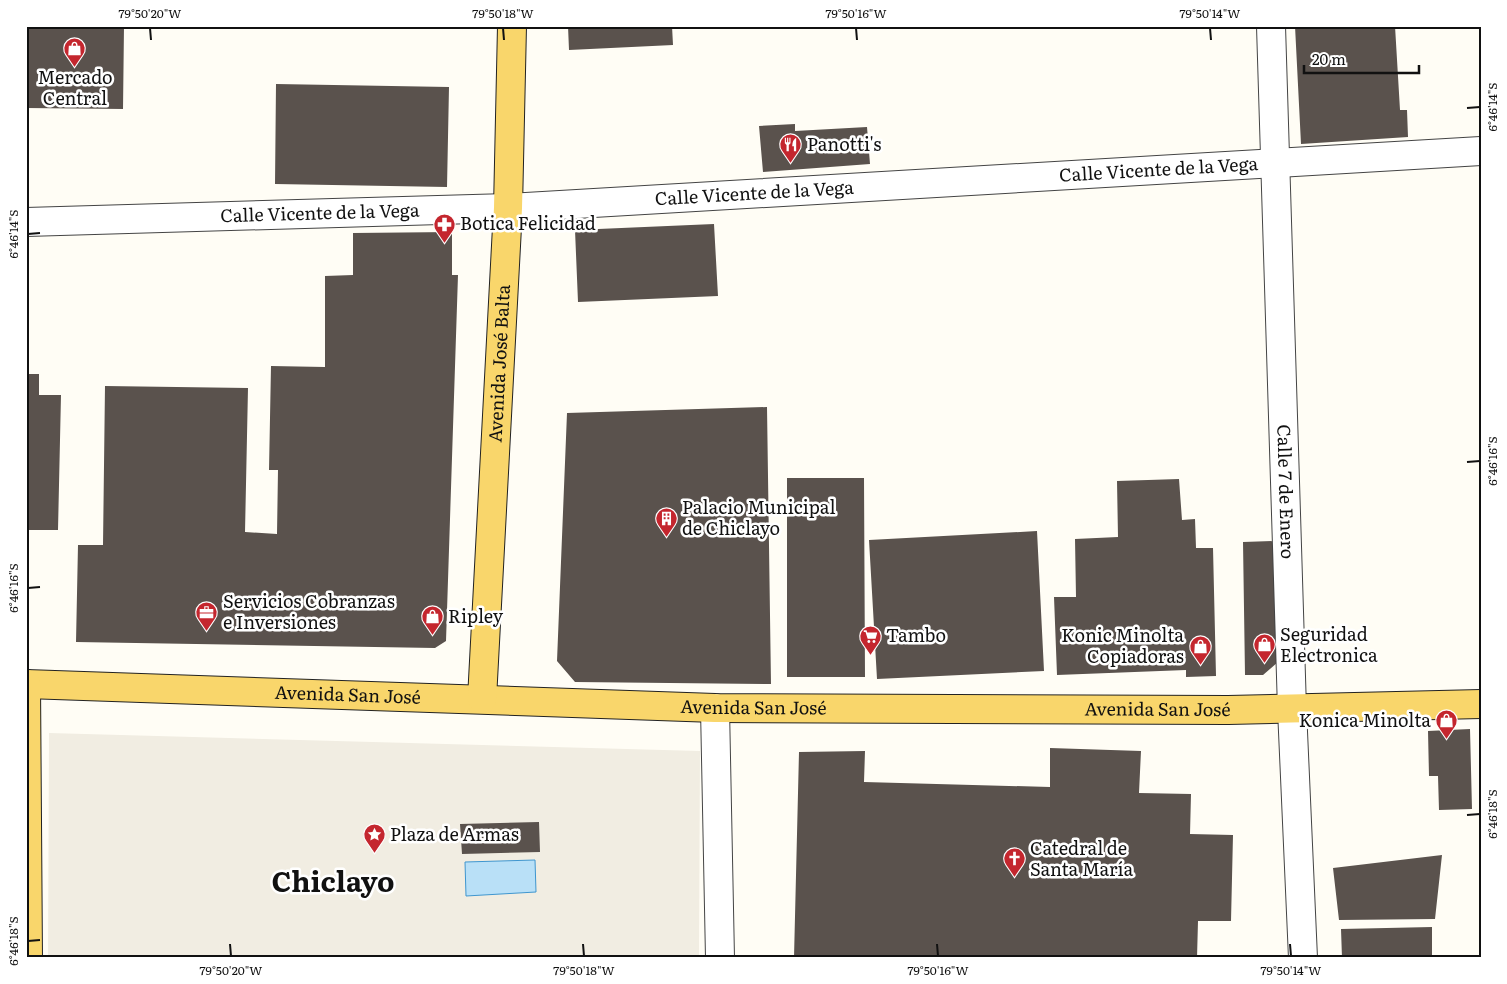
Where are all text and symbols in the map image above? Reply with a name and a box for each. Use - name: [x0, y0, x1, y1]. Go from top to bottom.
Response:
- text: 79°50'20"W: [119, 4, 181, 22]
- text: 79°50'18"W: [472, 4, 534, 22]
- text: 79°50'16"W: [825, 4, 887, 22]
- text: 79°50'14"W: [1180, 4, 1240, 22]
- shop icon: Mercado Central: [63, 36, 87, 67]
- scale bar: [1304, 42, 1420, 74]
- text: 20 m: [1312, 47, 1346, 70]
- place label: Mercado Central: [37, 63, 113, 111]
- text: 6°46'14"S: [1483, 82, 1501, 132]
- place label: Panotti's: [807, 130, 881, 157]
- restaurant icon: Panotti's: [779, 133, 803, 164]
- street label: Calle Vicente de la Vega: [1058, 149, 1259, 188]
- street label: Calle Vicente de la Vega: [654, 173, 855, 211]
- street label: Calle Vicente de la Vega: [220, 196, 420, 228]
- text: 6°46'14"S: [4, 209, 22, 259]
- place label: Botica Felicidad: [460, 209, 596, 236]
- pharmacy icon: Botica Felicidad: [432, 212, 456, 243]
- street label: Avenida José Balta: [481, 283, 516, 443]
- street label: Calle 7 de Enero: [1271, 424, 1302, 560]
- text: 6°46'16"S: [1483, 436, 1501, 486]
- place label: Palacio Municipal de Chiclayo: [682, 493, 836, 541]
- building icon: Palacio Municipal de Chiclayo: [654, 506, 678, 537]
- text: 6°46'16"S: [4, 563, 22, 613]
- place label: Servicios Cobranzas e Inversiones: [223, 587, 395, 635]
- office icon: Servicios Cobranzas e Inversiones: [195, 600, 219, 631]
- place label: Ripley: [448, 602, 504, 629]
- shop icon: Ripley: [420, 605, 444, 636]
- place label: Seguridad Electronica: [1280, 620, 1378, 668]
- place label: Tambo: [886, 621, 946, 648]
- place label: Konic Minolta Copiadoras: [1061, 621, 1184, 669]
- supermarket icon: Tambo: [858, 624, 882, 655]
- shop icon: Seguridad Electronica: [1252, 633, 1276, 664]
- shop icon: Konic Minolta Copiadoras: [1188, 634, 1212, 665]
- street label: Avenida San José: [274, 678, 421, 710]
- street label: Avenida San José: [680, 692, 827, 720]
- street label: Avenida San José: [1085, 694, 1231, 722]
- place label: Konica Minolta: [1299, 706, 1431, 733]
- shop icon: Konica Minolta: [1435, 709, 1459, 740]
- text: 6°46'18"S: [1483, 789, 1501, 839]
- place label: Plaza de Armas: [390, 820, 519, 847]
- place icon: Plaza de Armas: [362, 823, 386, 854]
- place label: Catedral de Santa María: [1030, 834, 1134, 882]
- church icon: Catedral de Santa María: [1002, 847, 1026, 878]
- district label: Chiclayo: [271, 859, 395, 901]
- text: 6°46'18"S: [4, 916, 22, 966]
- text: 79°50'20"W: [200, 961, 262, 979]
- text: 79°50'18"W: [553, 961, 615, 979]
- text: 79°50'16"W: [907, 961, 969, 979]
- text: 79°50'14"W: [1261, 961, 1321, 979]

